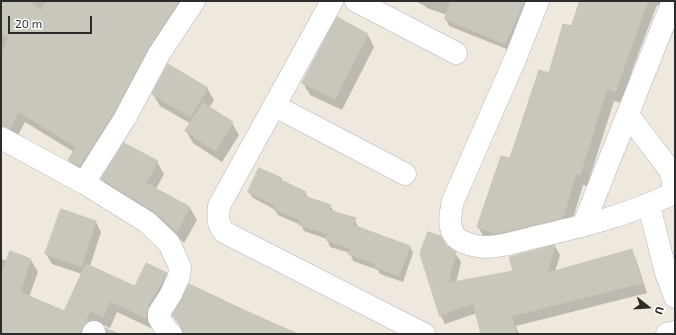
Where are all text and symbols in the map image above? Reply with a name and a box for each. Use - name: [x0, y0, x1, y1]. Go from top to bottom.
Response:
- scale bar: [10, 8, 94, 34]
- text: 20 m: [15, 16, 42, 30]
- north arrow: [628, 287, 668, 327]
- text: U: [653, 305, 667, 316]

